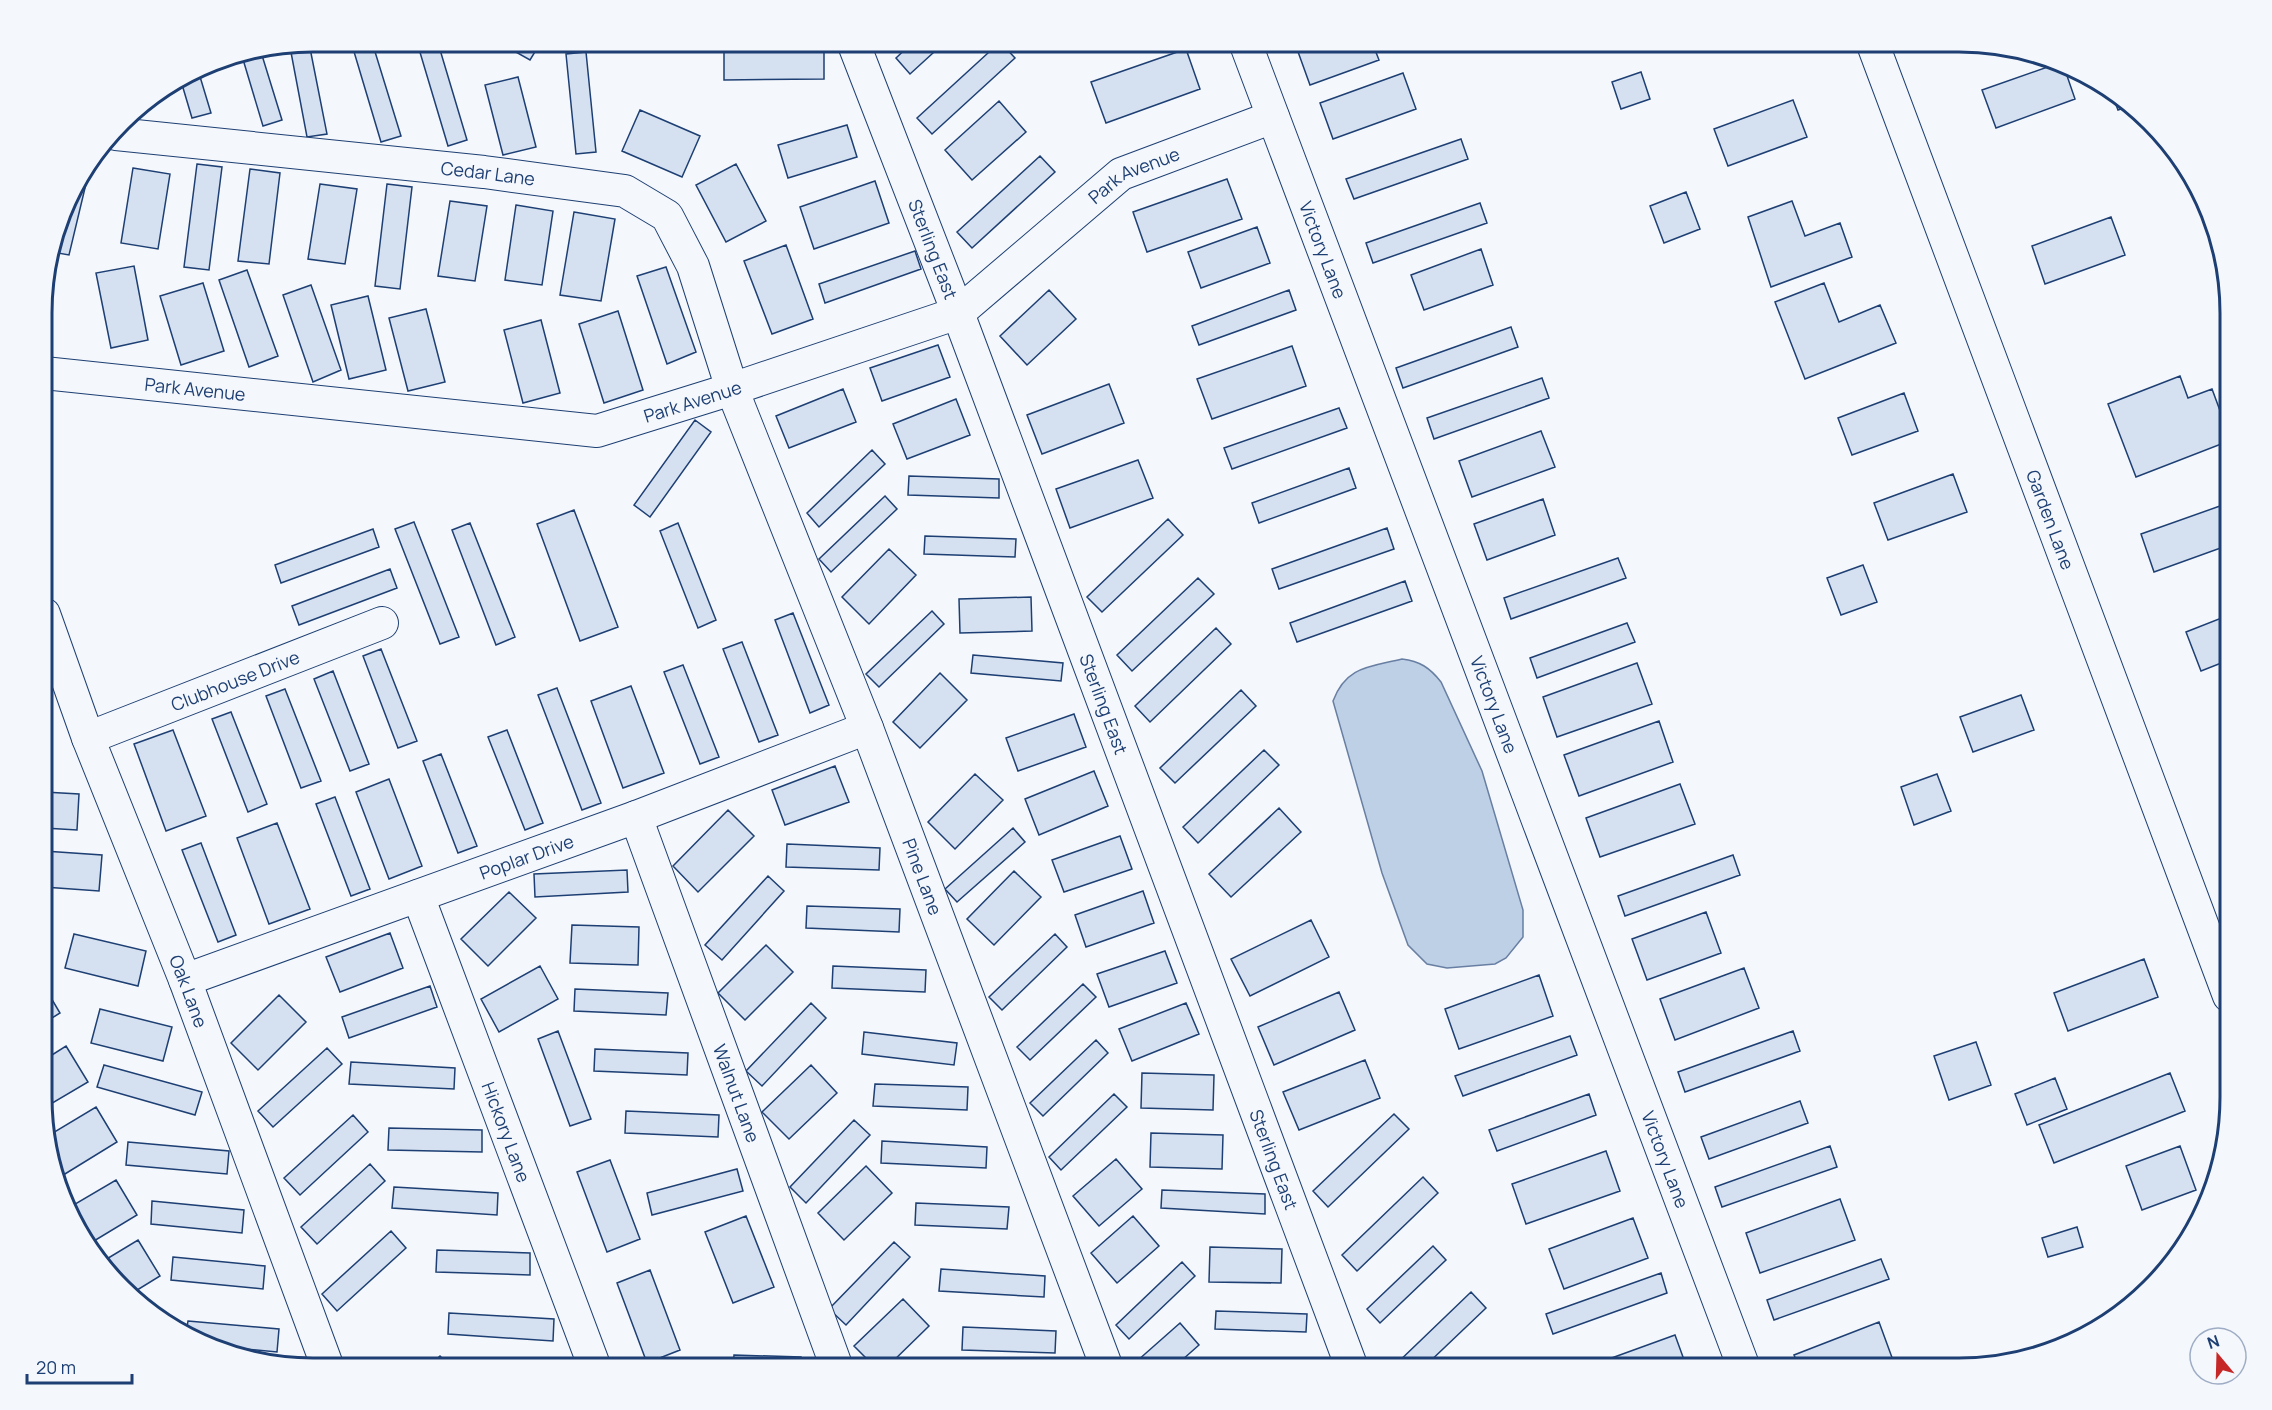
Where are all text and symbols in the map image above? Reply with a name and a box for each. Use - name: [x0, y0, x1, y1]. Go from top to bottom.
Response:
- street label: Park Avenue: [1083, 141, 1183, 209]
- street label: Cedar Lane: [440, 156, 536, 191]
- street label: Sterling East: [903, 196, 963, 302]
- street label: Victory Lane: [1294, 198, 1352, 302]
- street label: Park Avenue: [144, 372, 247, 406]
- street label: Park Avenue: [641, 375, 745, 428]
- street label: Garden Lane: [2021, 466, 2080, 573]
- street label: Clubhouse Drive: [167, 644, 303, 716]
- street label: Sterling East: [1074, 650, 1134, 758]
- street label: Victory Lane: [1465, 653, 1524, 757]
- street label: Poplar Drive: [476, 829, 577, 885]
- street label: Pine Lane: [897, 835, 948, 918]
- street label: Oak Lane: [164, 951, 213, 1031]
- street label: Walnut Lane: [708, 1041, 766, 1146]
- street label: Hickory Lane: [477, 1078, 536, 1186]
- street label: Sterling East: [1244, 1106, 1304, 1213]
- street label: Victory Lane: [1636, 1108, 1695, 1211]
- north arrow: [2188, 1326, 2248, 1386]
- text: N: [2204, 1330, 2222, 1354]
- scale bar: [27, 1347, 132, 1385]
- text: 20 m: [36, 1355, 76, 1379]

